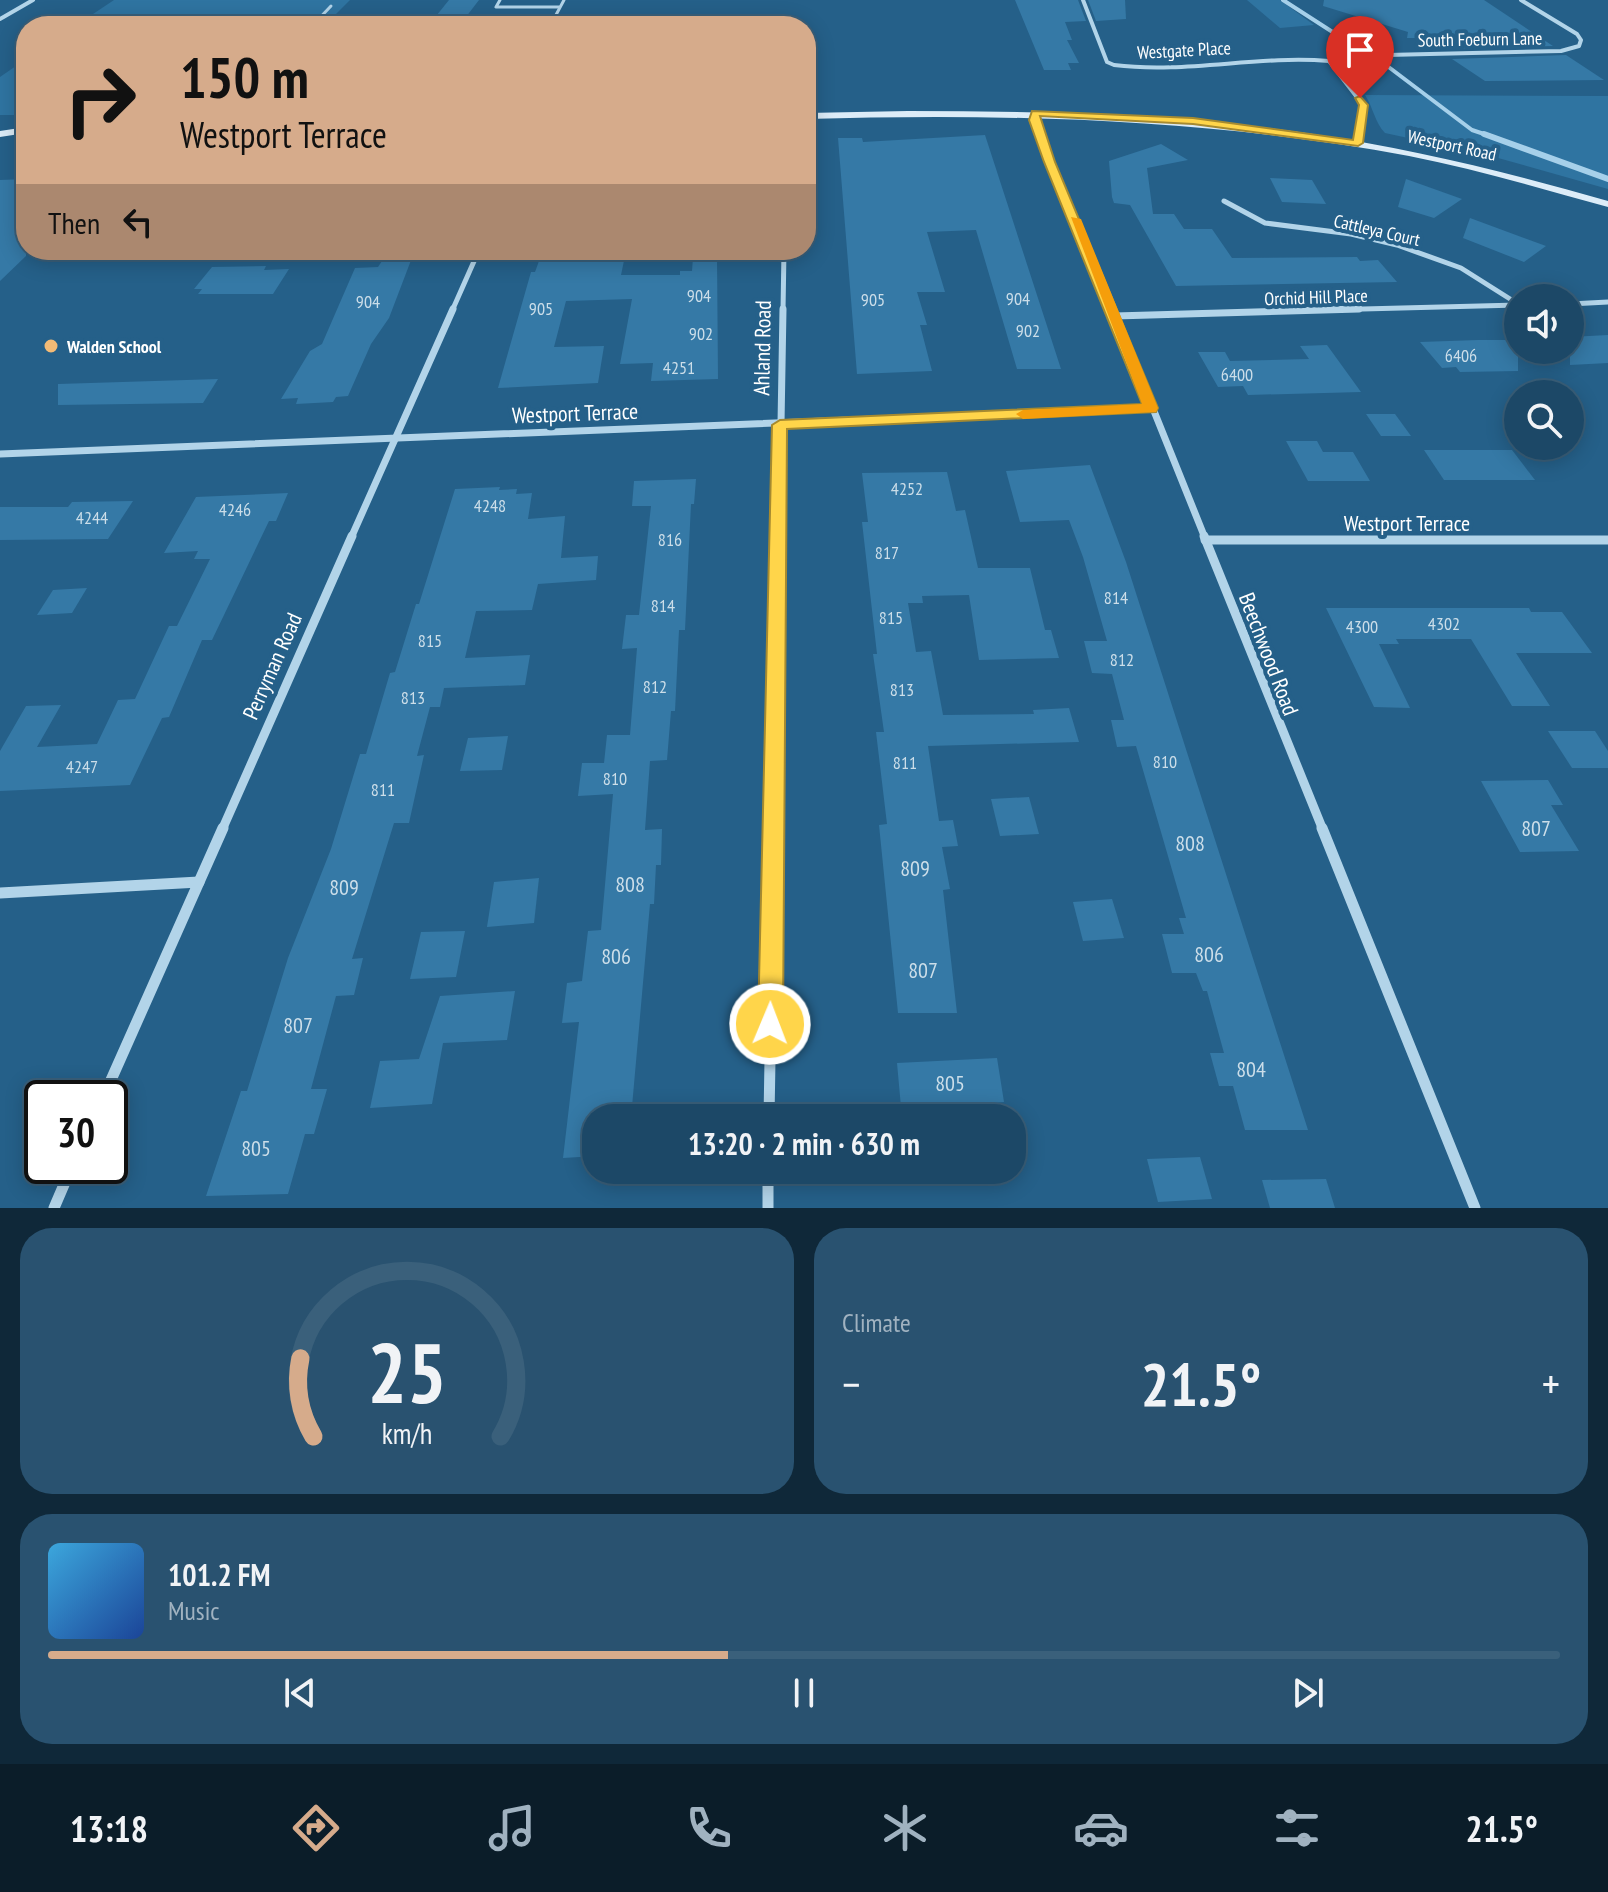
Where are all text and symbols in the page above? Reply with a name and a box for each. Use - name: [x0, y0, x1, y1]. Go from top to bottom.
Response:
- pin: [1326, 16, 1394, 98]
- street label: South Foeburn Lane: [1417, 26, 1543, 52]
- icon: arrive: [1338, 28, 1382, 72]
- street label: Westgate Place: [1137, 36, 1231, 64]
- text: 150 m: [180, 41, 309, 113]
- icon: right: [48, 48, 152, 152]
- text: Westport Terrace: [180, 111, 387, 158]
- street label: Westport Road: [1405, 124, 1499, 166]
- icon: left: [116, 200, 160, 244]
- text: Then: [48, 203, 100, 242]
- street label: Cattleya Court: [1332, 209, 1422, 251]
- house number: 904: [687, 284, 711, 307]
- street label: Orchid Hill Place: [1264, 284, 1368, 310]
- map controls: [1504, 284, 1584, 460]
- button: sound: [1504, 284, 1584, 364]
- house number: 904: [1006, 287, 1030, 310]
- house number: 905: [861, 288, 885, 311]
- house number: 904: [356, 290, 380, 313]
- house number: 905: [529, 297, 553, 320]
- street label: Ahland Road: [747, 300, 777, 396]
- house number: 902: [1016, 319, 1040, 342]
- house number: 902: [689, 322, 713, 345]
- place label: Walden School: [66, 335, 162, 358]
- marker: Walden School: [42, 337, 60, 355]
- house number: 6406: [1445, 344, 1477, 367]
- house number: 4251: [663, 356, 695, 379]
- house number: 6400: [1221, 363, 1253, 386]
- button: search: [1504, 380, 1584, 460]
- street label: Westport Terrace: [511, 397, 639, 429]
- house number: 4252: [891, 477, 923, 500]
- house number: 4248: [474, 494, 506, 517]
- house number: 4246: [219, 498, 251, 521]
- house number: 4244: [76, 506, 108, 529]
- street label: Westport Terrace: [1344, 509, 1470, 537]
- house number: 816: [658, 528, 682, 551]
- house number: 817: [875, 541, 899, 564]
- house number: 814: [1104, 586, 1128, 609]
- street label: Beechwood Road: [1233, 589, 1305, 719]
- house number: 814: [651, 594, 675, 617]
- house number: 815: [879, 606, 903, 629]
- street label: Perryman Road: [236, 608, 308, 724]
- house number: 4302: [1428, 612, 1460, 635]
- house number: 4300: [1346, 615, 1378, 638]
- house number: 815: [418, 629, 442, 652]
- house number: 812: [1110, 648, 1134, 671]
- house number: 812: [643, 675, 667, 698]
- house number: 813: [890, 678, 914, 701]
- house number: 813: [401, 686, 425, 709]
- house number: 810: [1153, 750, 1177, 773]
- house number: 811: [893, 751, 917, 774]
- house number: 4247: [66, 755, 98, 778]
- house number: 810: [603, 767, 627, 790]
- house number: 811: [371, 778, 395, 801]
- house number: 807: [1521, 814, 1551, 842]
- house number: 808: [1175, 829, 1205, 857]
- house number: 809: [900, 854, 930, 882]
- house number: 808: [615, 870, 645, 898]
- house number: 809: [329, 873, 359, 901]
- house number: 806: [1194, 940, 1224, 968]
- house number: 806: [601, 942, 631, 970]
- house number: 807: [908, 956, 938, 984]
- position arrow: [728, 982, 812, 1066]
- house number: 807: [283, 1011, 313, 1039]
- house number: 804: [1236, 1055, 1266, 1083]
- house number: 805: [935, 1069, 965, 1097]
- speed limit sign: 30: [24, 1080, 128, 1184]
- text: 13:20 · 2 min · 630 m: [688, 1124, 920, 1163]
- house number: 805: [241, 1134, 271, 1162]
- text: Climate: [842, 1306, 911, 1339]
- text: 25: [367, 1318, 447, 1426]
- text: 21.5°: [1141, 1345, 1261, 1423]
- text: −: [842, 1355, 860, 1412]
- text: +: [1542, 1355, 1560, 1412]
- text: km/h: [382, 1415, 432, 1452]
- text: 101.2 FM: [168, 1555, 270, 1594]
- text: Music: [168, 1594, 220, 1627]
- icon: previous: [278, 1671, 322, 1715]
- icon: pause: [782, 1671, 826, 1715]
- icon: next: [1286, 1671, 1330, 1715]
- icon: directions: [288, 1800, 344, 1856]
- icon: music: [484, 1800, 540, 1856]
- icon: phone: [681, 1800, 737, 1856]
- icon: climate: [877, 1800, 933, 1856]
- icon: car: [1073, 1800, 1129, 1856]
- icon: filters: [1269, 1800, 1325, 1856]
- text: 13:18: [70, 1805, 148, 1852]
- text: 21.5°: [1466, 1805, 1538, 1852]

